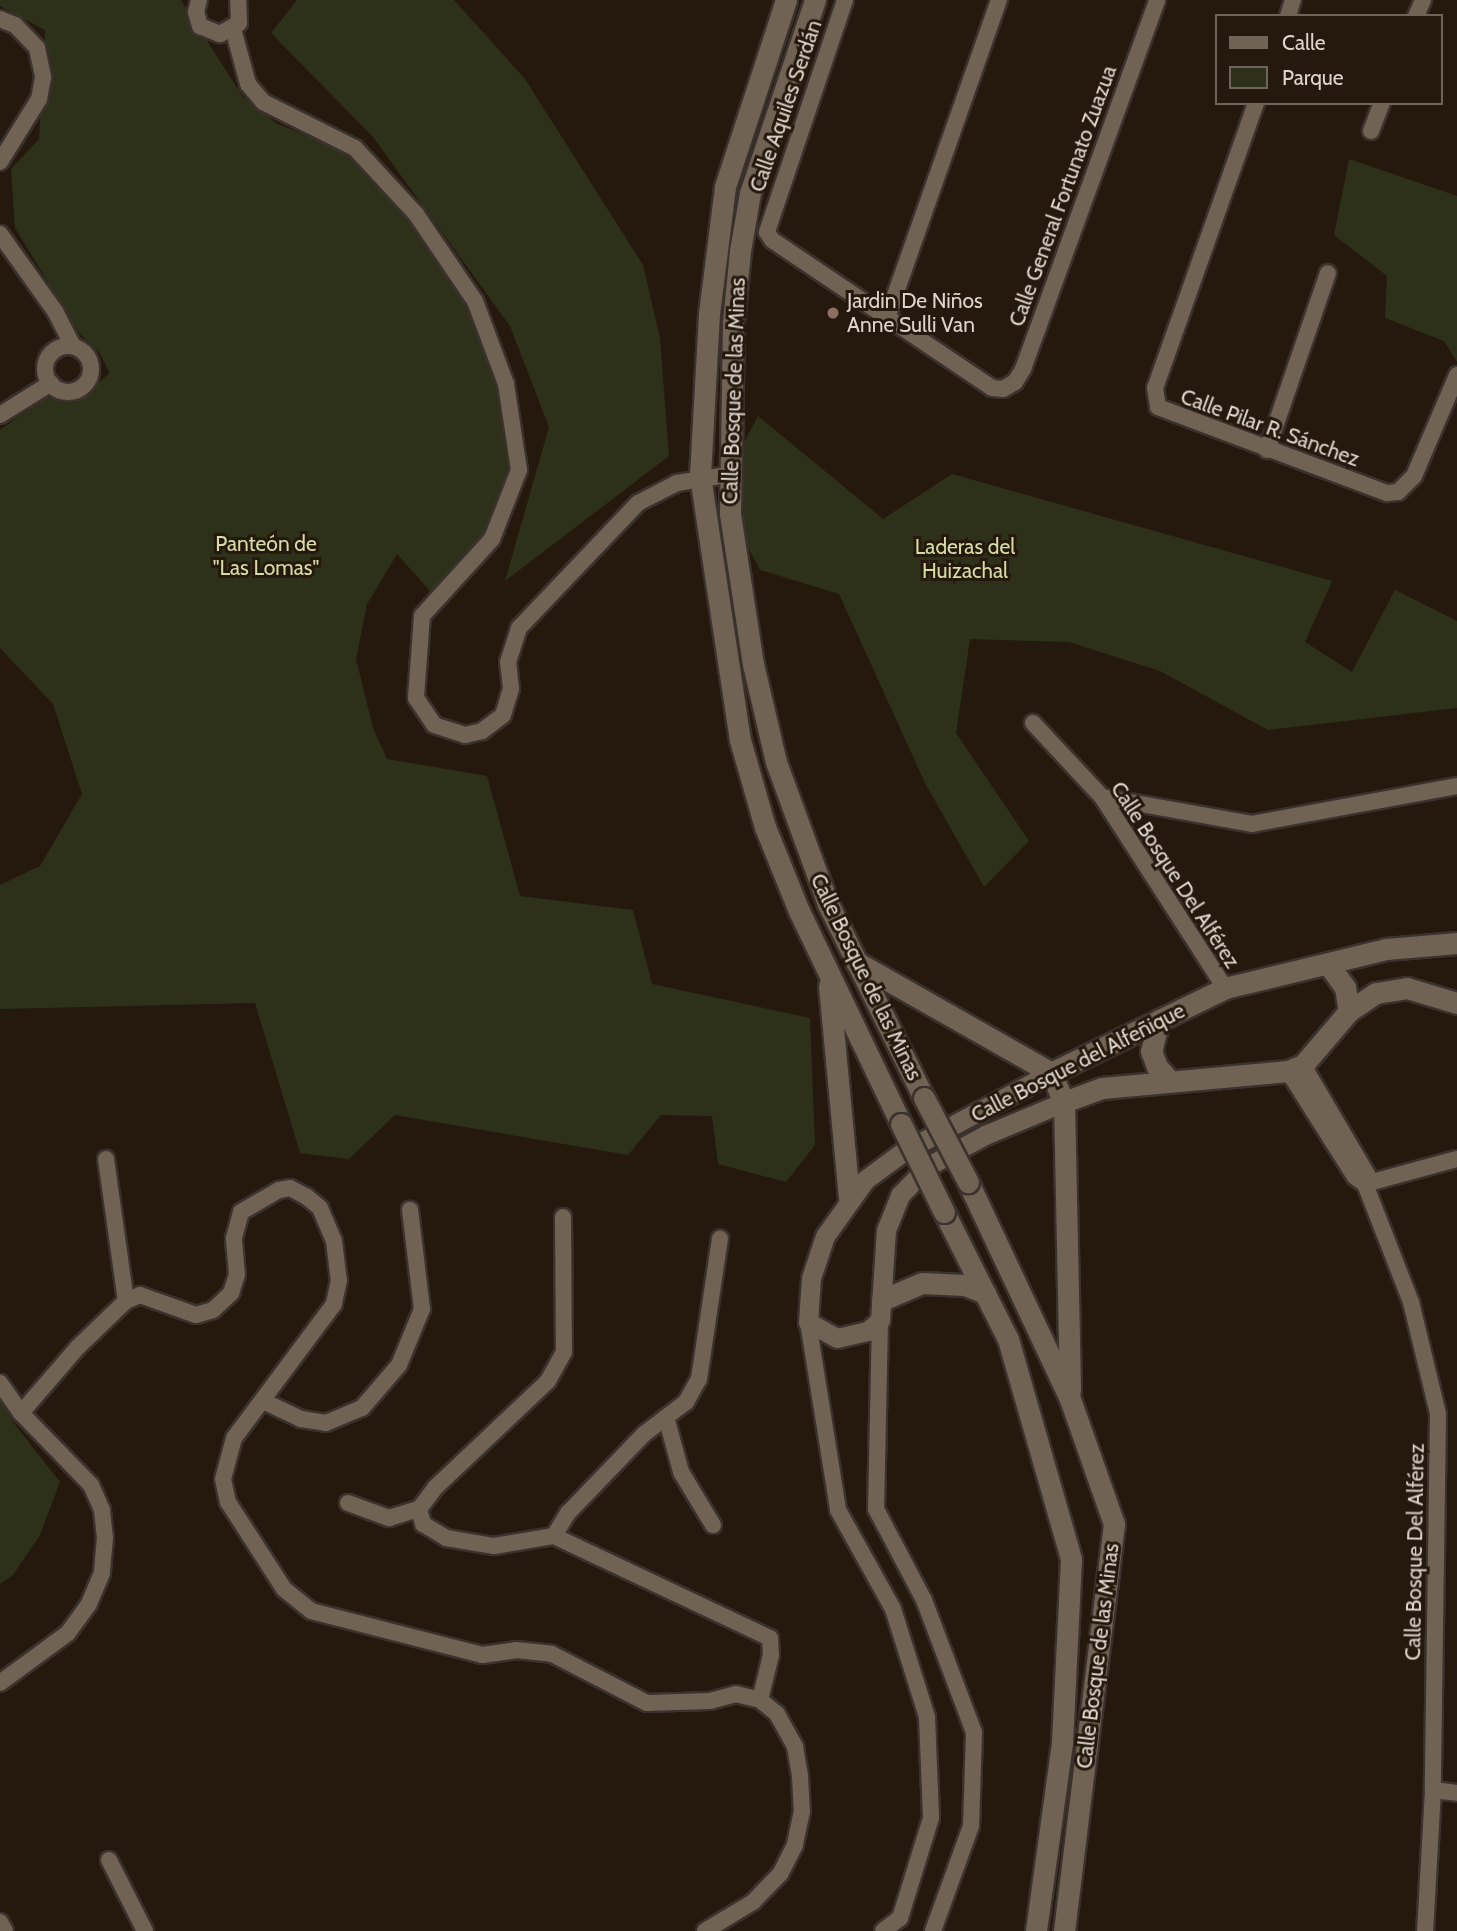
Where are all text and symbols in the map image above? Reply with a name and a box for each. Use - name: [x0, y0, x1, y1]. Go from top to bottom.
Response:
- legend: [1216, 14, 1443, 105]
- street label: Calle Aquiles Serdán: [745, 17, 827, 195]
- text: Calle: [1282, 30, 1326, 55]
- street label: Calle General Fortunato Zuazua: [1004, 62, 1122, 330]
- text: Parque: [1282, 65, 1344, 90]
- street label: Calle Bosque de las Minas: [717, 277, 751, 505]
- place label: Jardin De Niños Anne Sulli Van: [847, 288, 983, 338]
- marker: Jardin De Niños Anne Sulli Van: [825, 305, 841, 321]
- street label: Calle Pilar R. Sánchez: [1177, 384, 1363, 472]
- park label: Panteón de "Las Lomas": [213, 531, 319, 581]
- park label: Laderas del Huizachal: [915, 534, 1015, 584]
- street label: Calle Bosque Del Alférez: [1105, 777, 1245, 973]
- street label: Calle Bosque de las Minas: [805, 870, 927, 1084]
- street label: Calle Bosque del Alfeñique: [967, 998, 1189, 1128]
- street label: Calle Bosque Del Alférez: [1401, 1443, 1429, 1661]
- street label: Calle Bosque de las Minas: [1072, 1542, 1124, 1770]

